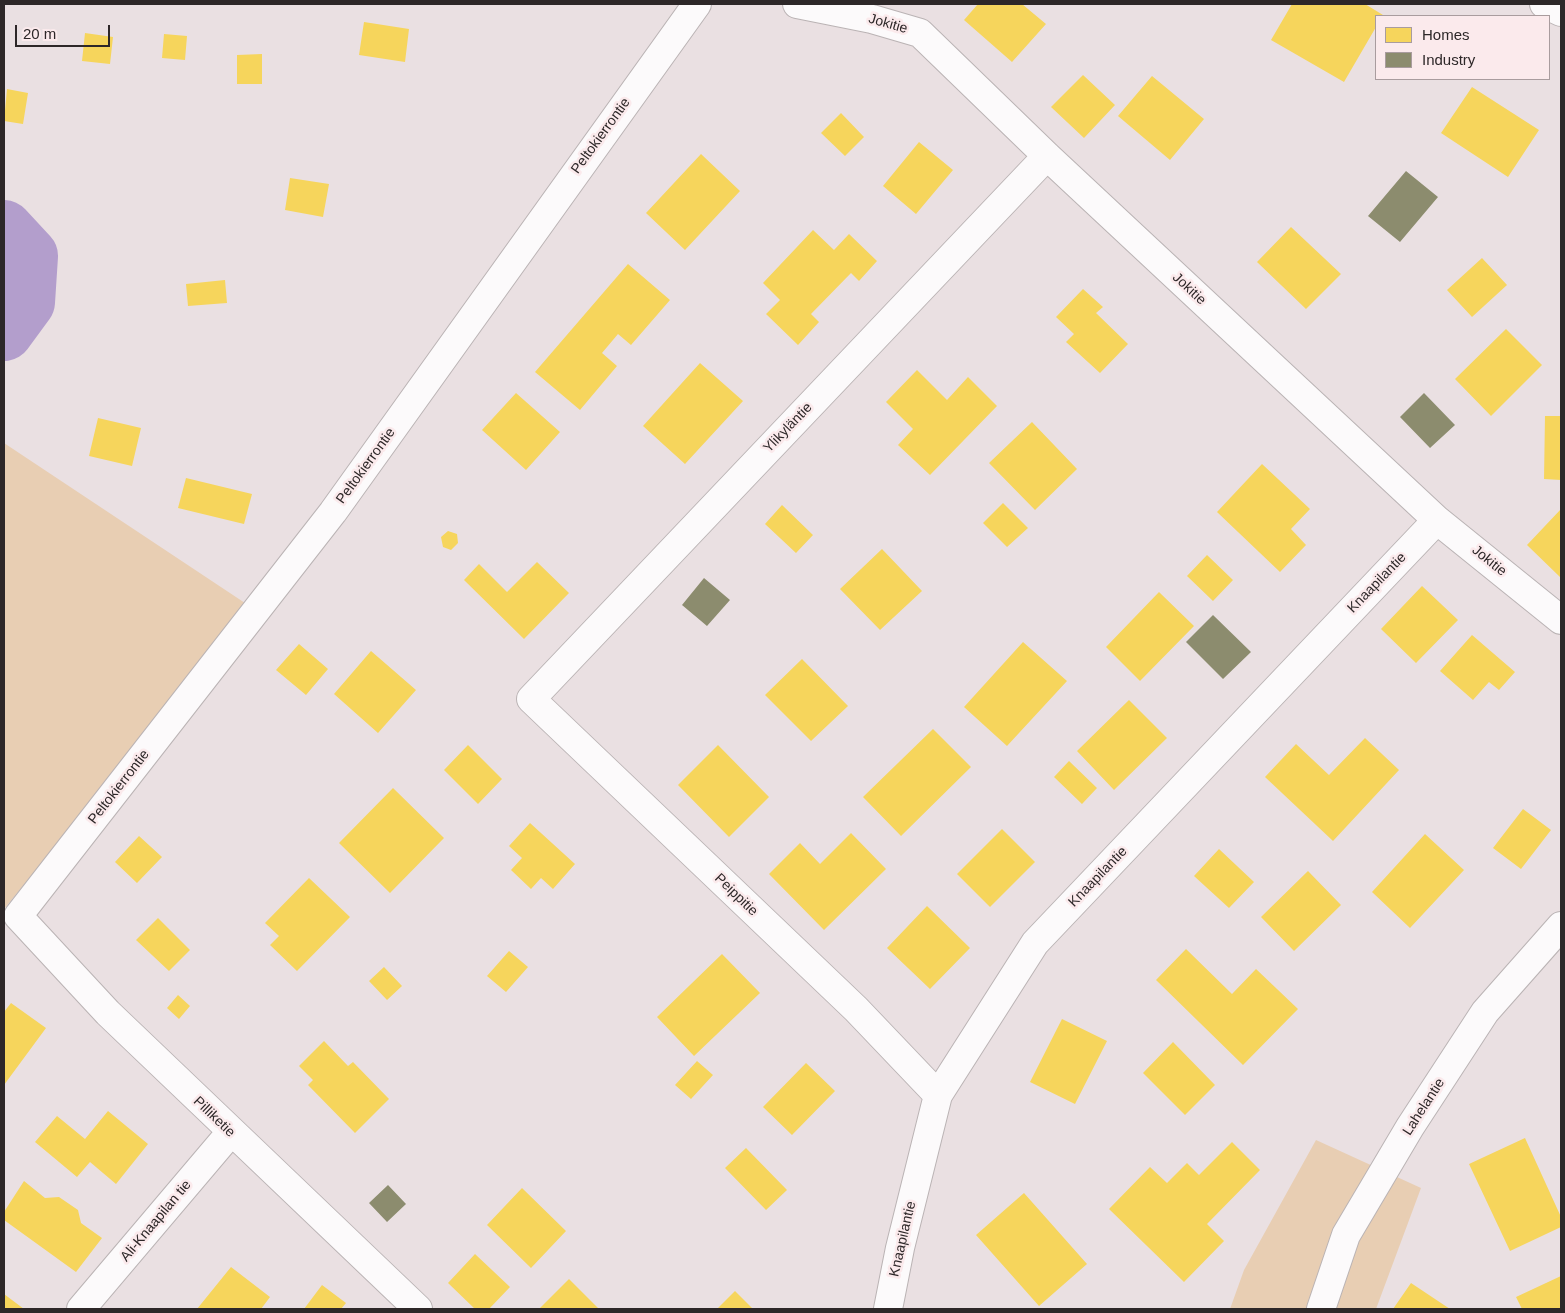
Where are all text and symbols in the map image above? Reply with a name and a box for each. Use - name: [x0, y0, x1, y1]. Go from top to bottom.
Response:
- street label: Jokitie: [867, 10, 909, 38]
- scale bar: [18, 15, 112, 47]
- legend: [1375, 15, 1550, 80]
- text: 20 m: [23, 25, 56, 42]
- text: Homes: [1422, 26, 1470, 43]
- text: Industry: [1422, 51, 1475, 68]
- street label: Peltokierrontie: [568, 95, 634, 177]
- street label: Jokitie: [1169, 269, 1209, 309]
- street label: Ylikyläntie: [760, 399, 816, 457]
- street label: Peltokierrontie: [333, 425, 399, 507]
- street label: Jokitie: [1468, 542, 1510, 580]
- street label: Knaapilantie: [1344, 549, 1410, 617]
- street label: Peltokierrontie: [85, 747, 153, 827]
- street label: Knaapilantie: [1065, 843, 1131, 911]
- street label: Peippitie: [711, 870, 761, 920]
- street label: Lahelantie: [1399, 1075, 1449, 1139]
- street label: Pilliketie: [190, 1093, 238, 1141]
- street label: Ali-Knaapilan tie: [117, 1177, 195, 1265]
- street label: Knaapilantie: [886, 1200, 920, 1278]

